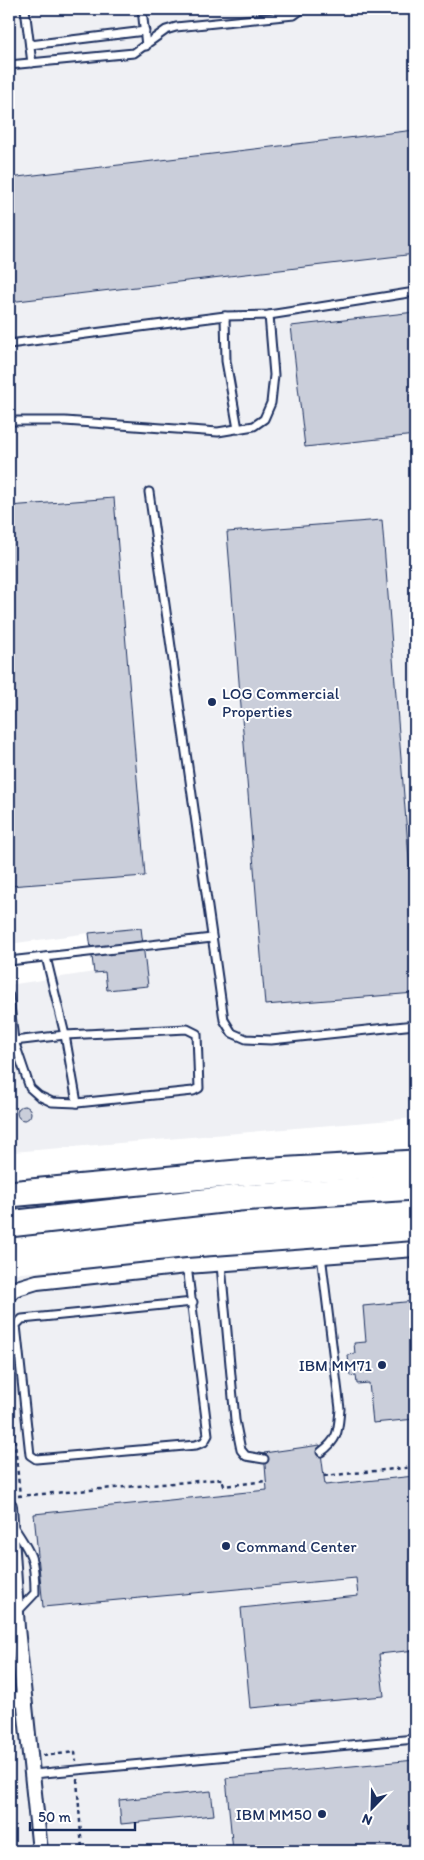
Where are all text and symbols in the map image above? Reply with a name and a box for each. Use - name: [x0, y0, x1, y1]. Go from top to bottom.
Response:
- place label: LOG Commercial Properties: [222, 684, 340, 721]
- marker: LOG Commercial Properties: [206, 696, 218, 708]
- place label: IBM MM71: [299, 1356, 373, 1375]
- marker: IBM MM71: [376, 1359, 388, 1371]
- place label: Command Center: [236, 1537, 357, 1556]
- marker: Command Center: [220, 1540, 232, 1552]
- north arrow: [346, 1782, 396, 1832]
- scale bar: [30, 1800, 135, 1832]
- place label: IBM MM50: [236, 1805, 312, 1824]
- text: 50 m: [38, 1808, 71, 1826]
- marker: IBM MM50: [316, 1808, 328, 1820]
- text: N: [359, 1810, 375, 1829]

